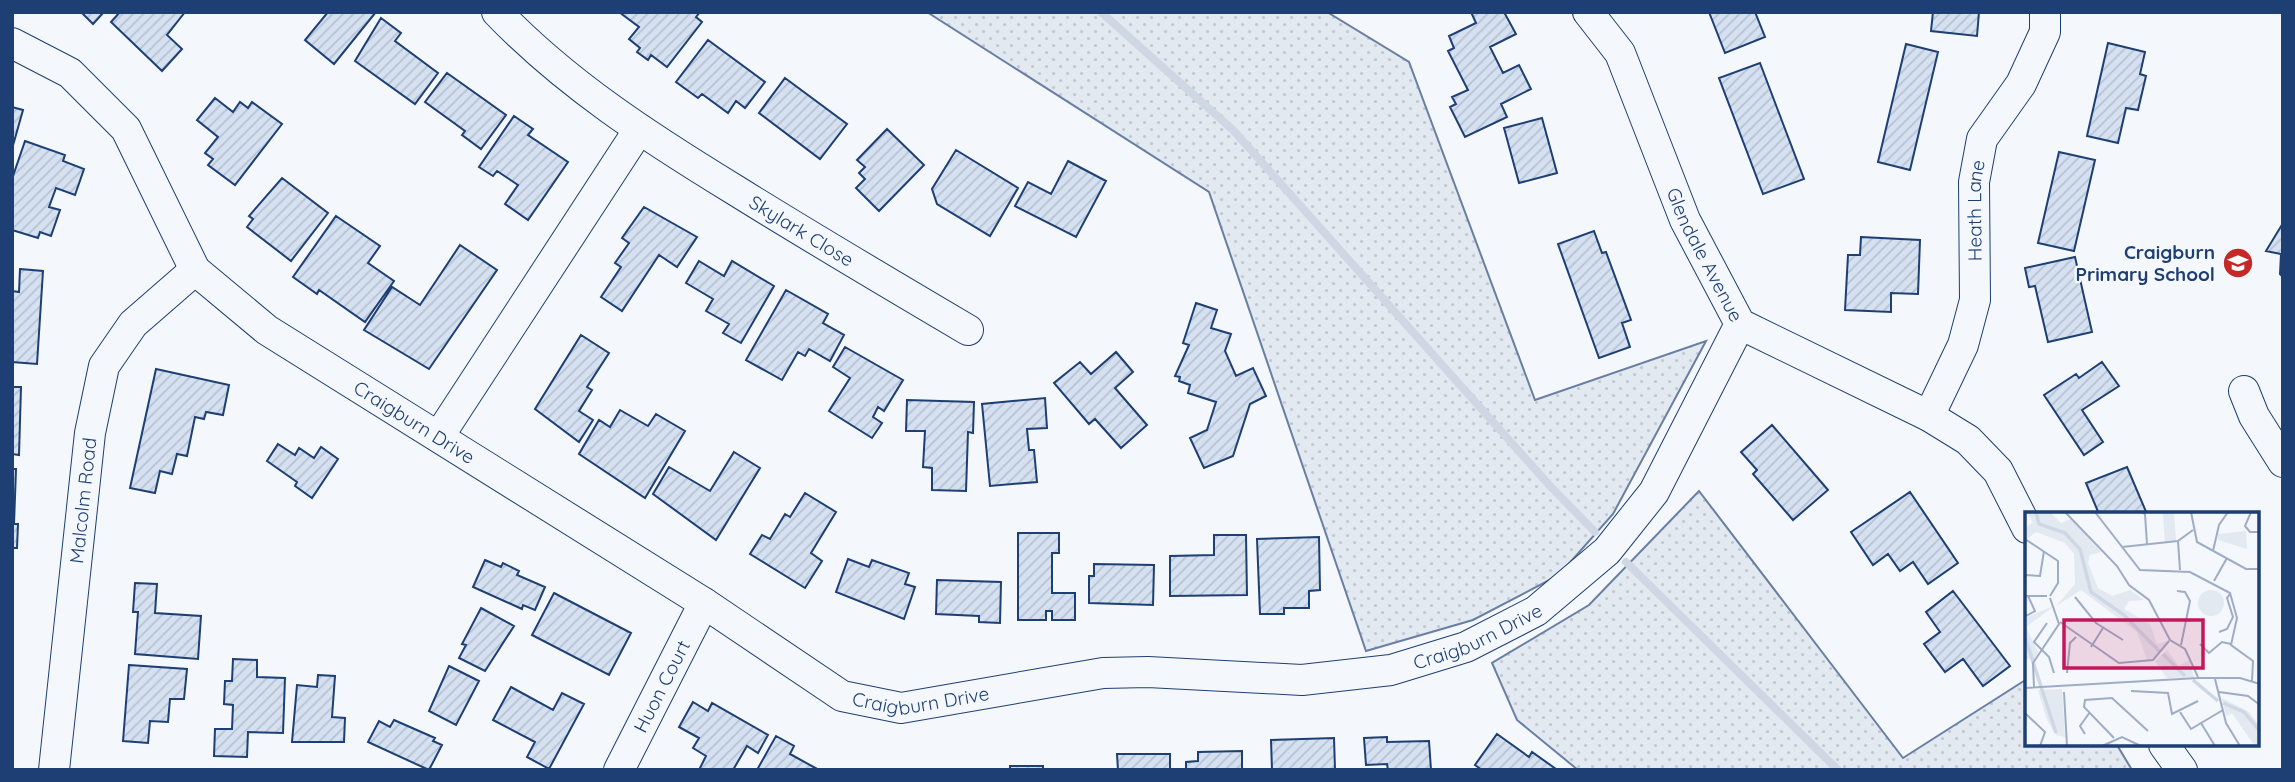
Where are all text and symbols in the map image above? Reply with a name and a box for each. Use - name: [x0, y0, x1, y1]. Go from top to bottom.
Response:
- street label: Heath Lane: [1962, 158, 1990, 261]
- street label: Glendale Avenue: [1662, 184, 1749, 326]
- street label: Skylark Close: [745, 190, 858, 272]
- place label: Craigburn Primary School: [2075, 240, 2215, 286]
- school or university icon: Craigburn Primary School: [2221, 246, 2255, 280]
- street label: Craigburn Drive: [349, 375, 480, 469]
- street label: Malcolm Road: [64, 436, 101, 565]
- inset map: [2025, 512, 2260, 747]
- street label: Craigburn Drive: [1410, 598, 1546, 674]
- street label: Huon Court: [628, 636, 695, 737]
- street label: Craigburn Drive: [850, 681, 991, 720]

